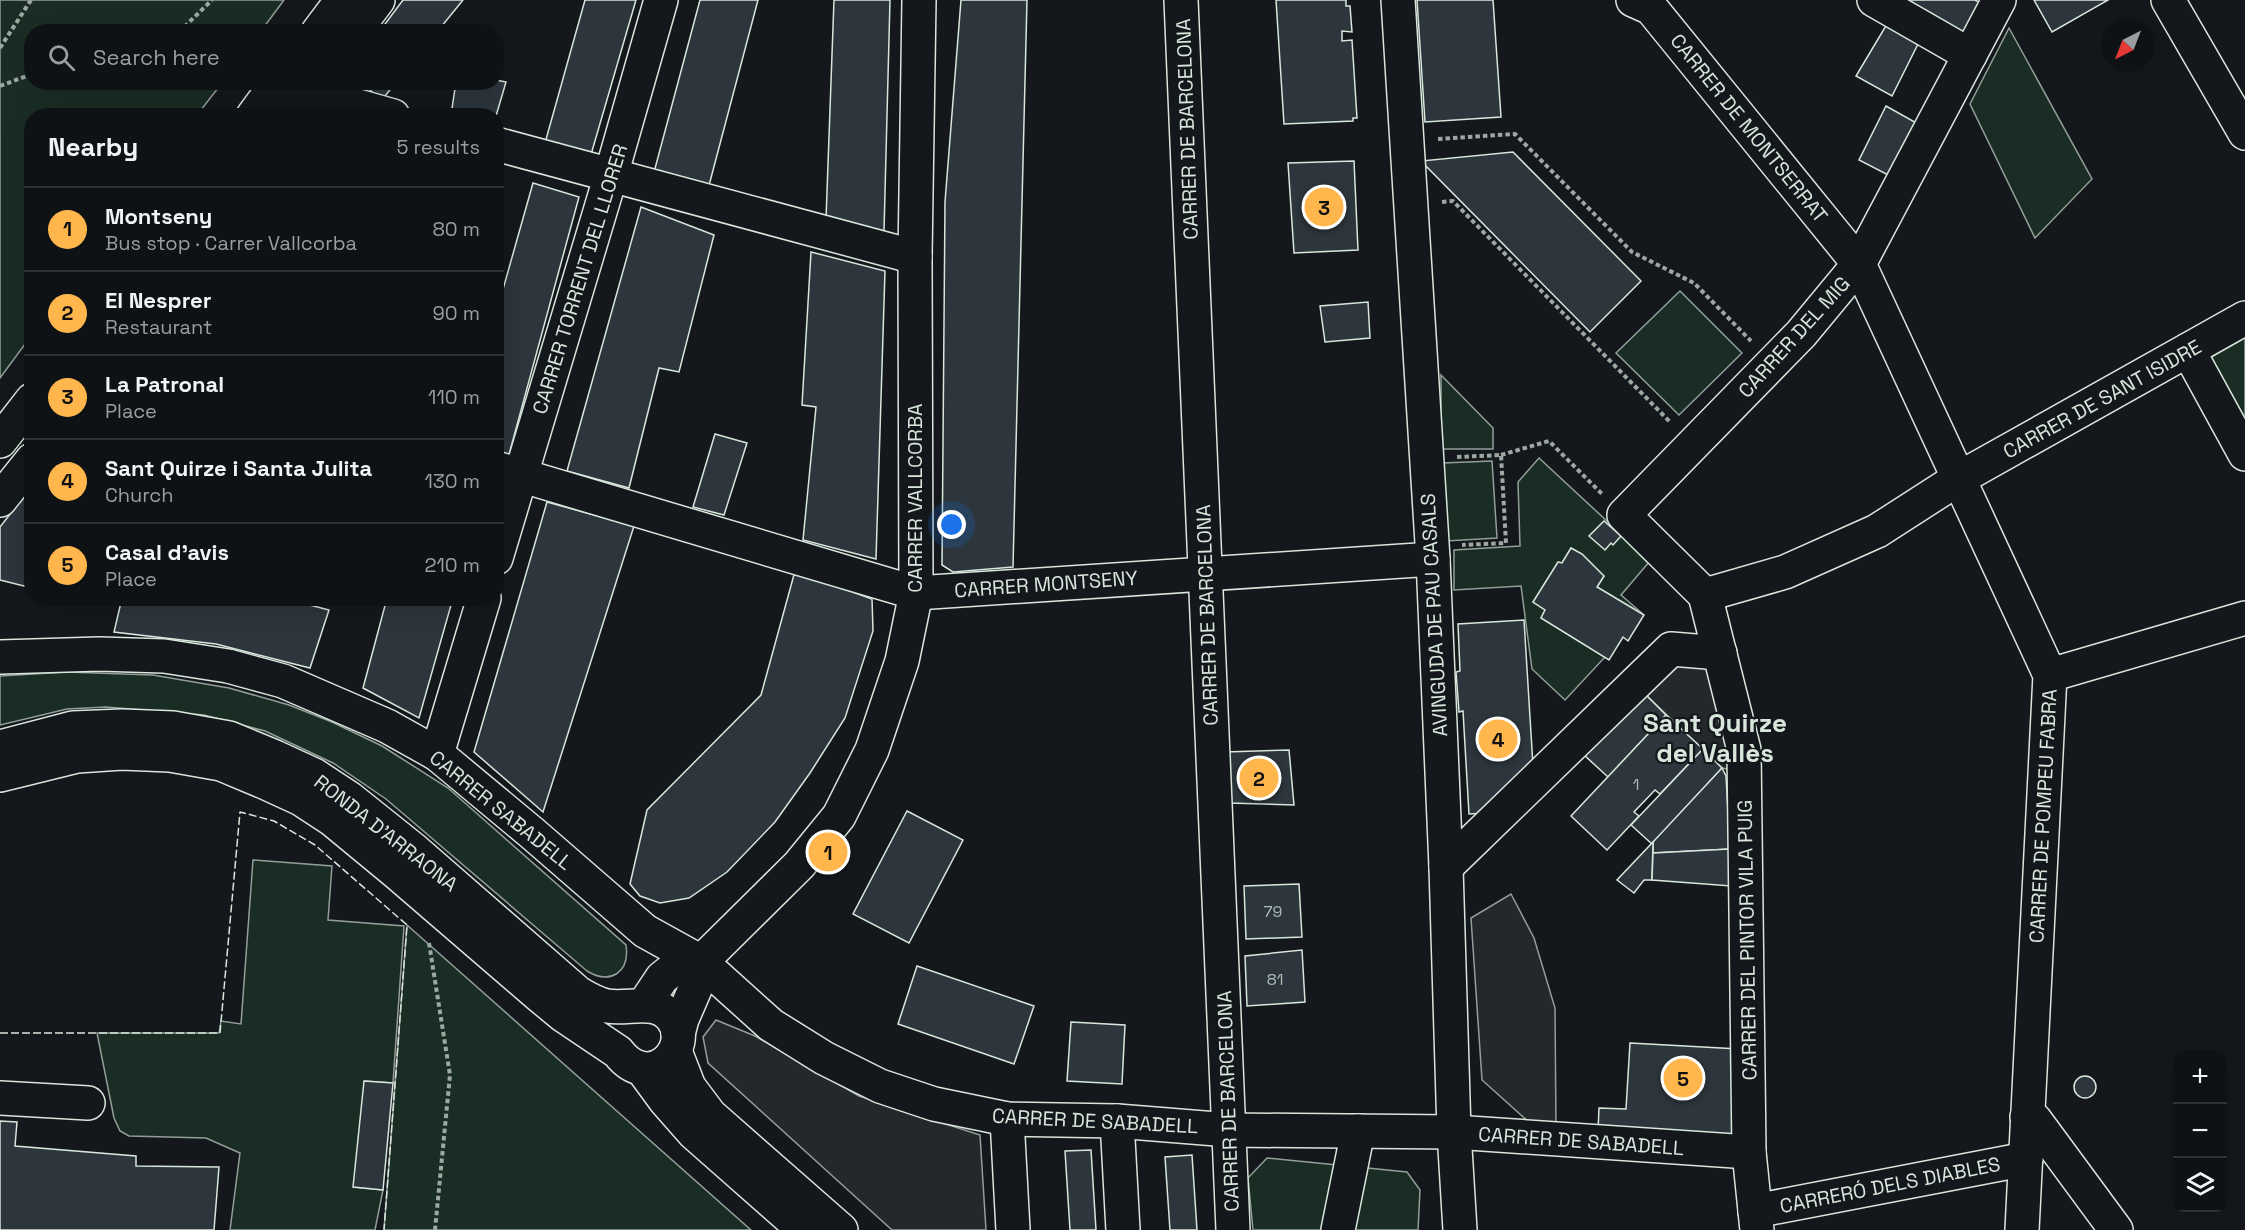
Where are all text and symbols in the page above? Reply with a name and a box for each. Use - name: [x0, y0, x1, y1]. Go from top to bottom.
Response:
- street label: CARRER DE BARCELONA: [1170, 17, 1204, 240]
- north arrow: [2101, 18, 2155, 72]
- search box: [24, 24, 504, 90]
- street label: CARRER DE MONTSERRAT: [1665, 28, 1834, 228]
- icon: search: [45, 41, 78, 74]
- text: Search here: [93, 43, 220, 71]
- text: Nearby: [48, 130, 138, 164]
- text: 5 results: [396, 134, 480, 160]
- street label: CARRER TORRENT DEL LLORER: [526, 141, 634, 417]
- pin: 3: [1304, 184, 1344, 230]
- text: Montseny: [105, 202, 212, 230]
- text: 1: [63, 216, 72, 242]
- text: 80 m: [432, 216, 480, 242]
- text: Bus stop · Carrer Vallcorba: [105, 230, 357, 256]
- street label: CARRER DEL MIG: [1732, 271, 1856, 403]
- text: El Nesprer: [105, 286, 211, 314]
- text: 2: [62, 300, 73, 326]
- text: 90 m: [433, 300, 480, 326]
- text: Restaurant: [105, 314, 212, 340]
- street label: CARRER DE SANT ISIDRE: [1998, 334, 2206, 464]
- text: La Patronal: [105, 370, 224, 398]
- text: 3: [61, 384, 74, 410]
- text: 110 m: [428, 384, 480, 410]
- text: Place: [105, 398, 157, 424]
- street label: CARRER VALLCORBA: [902, 403, 928, 593]
- text: Sant Quirze i Santa Julita: [105, 454, 372, 482]
- text: 4: [61, 468, 74, 494]
- text: 130 m: [424, 468, 480, 494]
- text: Church: [105, 482, 174, 508]
- street label: AVINGUDA DE PAU CASALS: [1415, 493, 1453, 737]
- street label: CARRER DE BARCELONA: [1190, 503, 1224, 726]
- your location: [937, 510, 966, 539]
- text: Casal d'avis: [105, 538, 229, 566]
- text: 5: [62, 552, 74, 578]
- text: 210 m: [424, 552, 480, 578]
- street label: CARRER MONTSENY: [953, 565, 1139, 603]
- text: Place: [105, 566, 157, 592]
- street label: CARRER DE POMPEU FABRA: [2023, 688, 2063, 944]
- district label: Sant Quirze del Vallès: [1643, 706, 1787, 770]
- pin: 4: [1478, 716, 1518, 762]
- street label: CARRER SABADELL: [424, 744, 578, 876]
- pin: 2: [1240, 756, 1278, 800]
- street label: RONDA D'ARRAONA: [309, 769, 464, 898]
- house number: 1: [1633, 774, 1639, 795]
- street label: CARRER DEL PINTOR VILA PUIG: [1732, 799, 1762, 1081]
- pin: 1: [808, 830, 848, 874]
- house number: 79: [1264, 901, 1282, 922]
- house number: 81: [1267, 969, 1283, 990]
- street label: CARRER DE BARCELONA: [1211, 989, 1245, 1212]
- map controls: [2173, 1050, 2227, 1212]
- button: +: [2173, 1050, 2227, 1104]
- pin: 5: [1664, 1056, 1702, 1100]
- street label: CARRER DE SABADELL: [991, 1103, 1199, 1139]
- button: −: [2173, 1104, 2227, 1158]
- street label: CARRER DE SABADELL: [1477, 1121, 1685, 1161]
- street label: CARRERÓ DELS DIABLES: [1777, 1151, 2003, 1219]
- button: layers: [2173, 1158, 2227, 1212]

